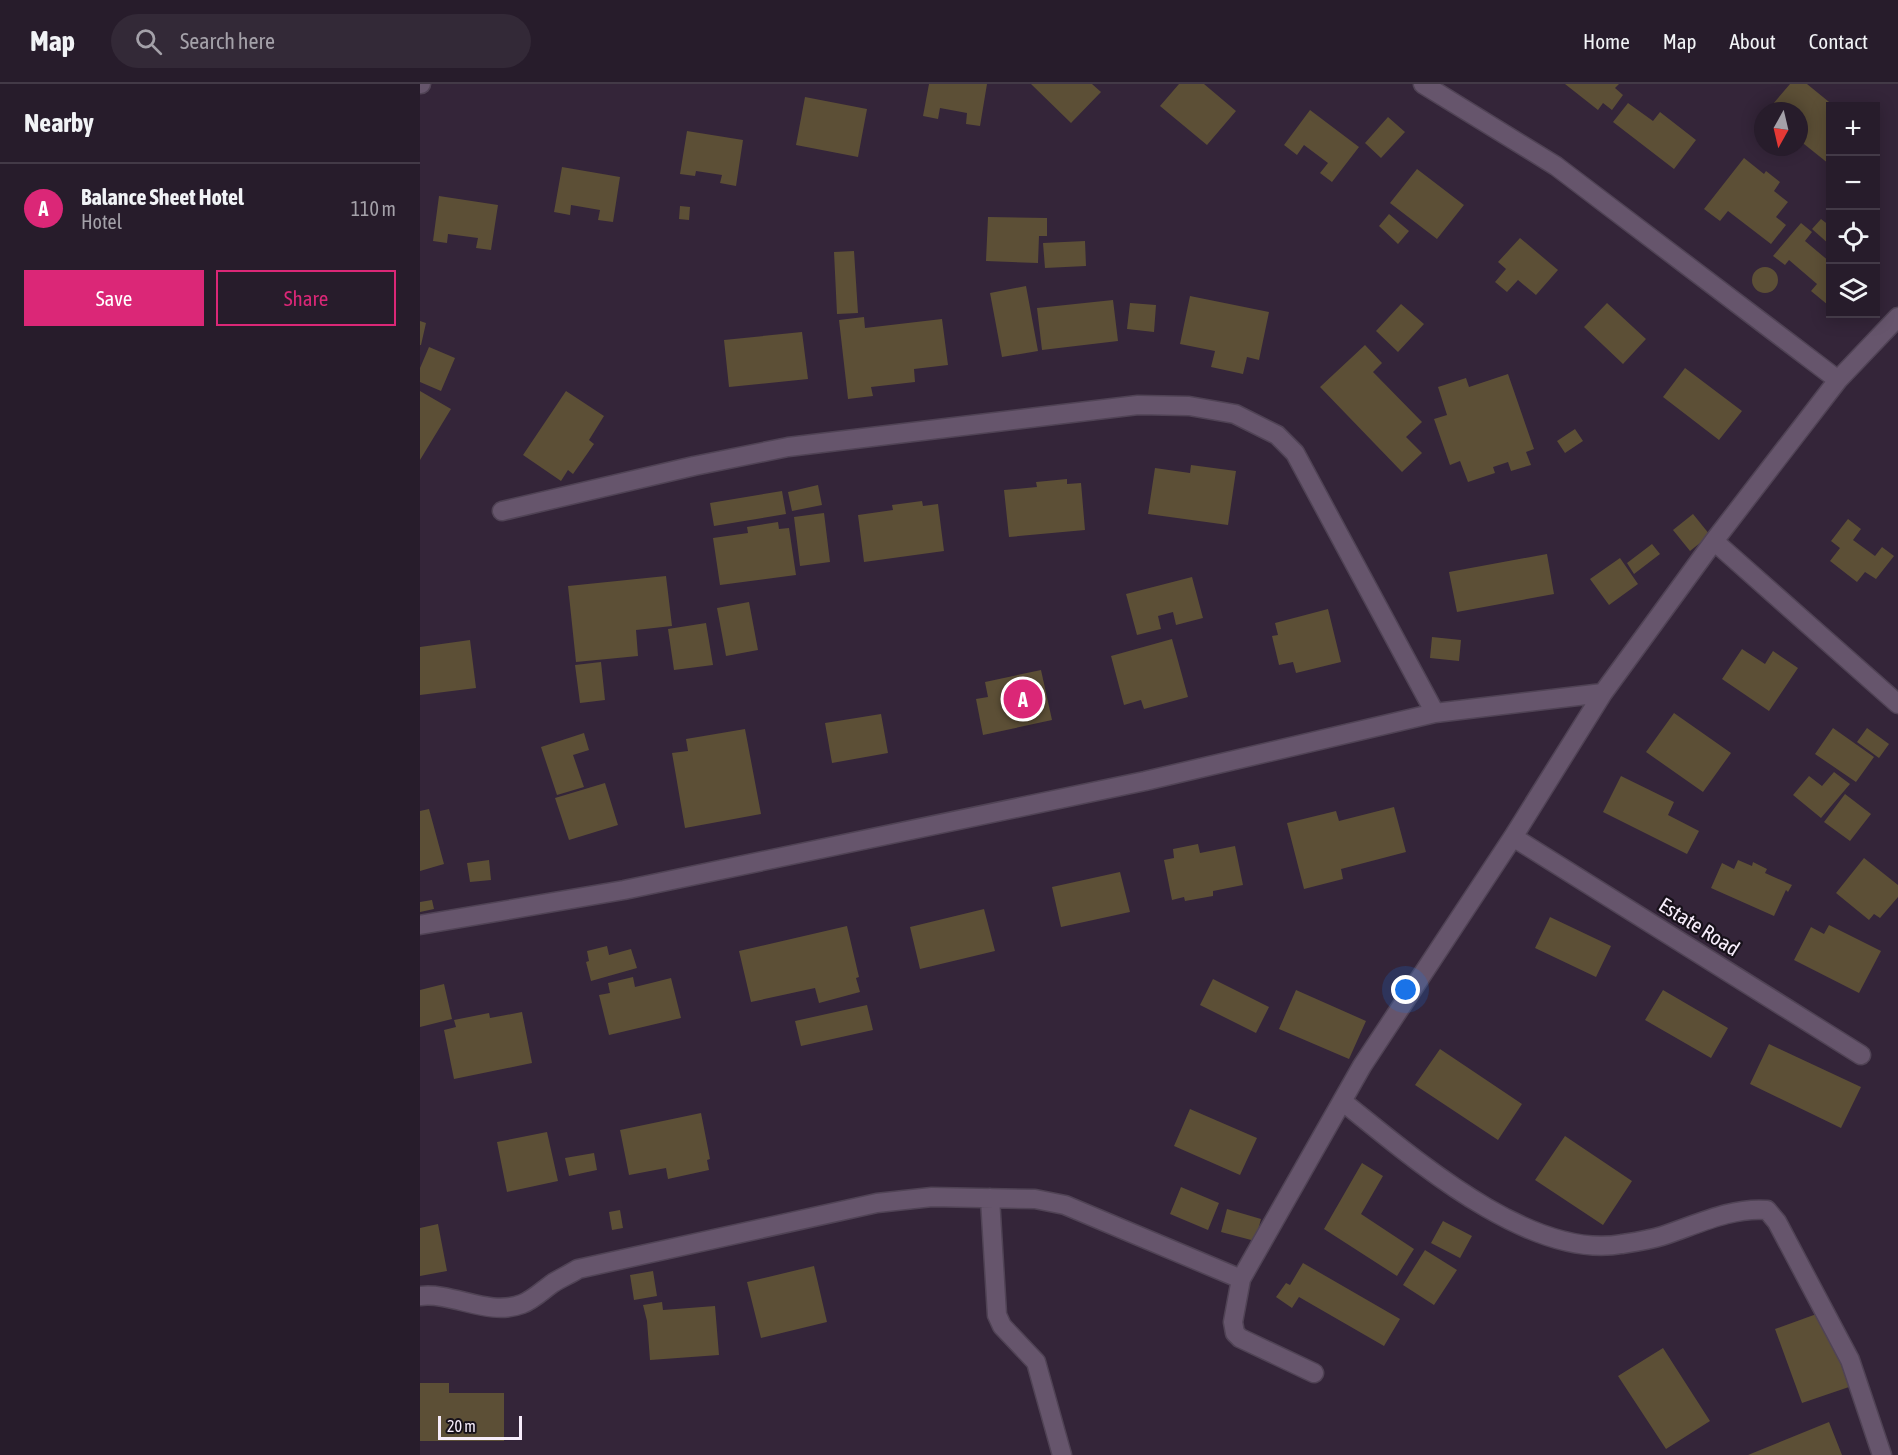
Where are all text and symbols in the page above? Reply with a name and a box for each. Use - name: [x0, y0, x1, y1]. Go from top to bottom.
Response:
- search box: [111, 14, 531, 68]
- text: Map: [30, 25, 75, 57]
- icon: search: [132, 25, 165, 58]
- text: Search here: [180, 28, 275, 54]
- text: Home: [1583, 29, 1630, 53]
- text: Map: [1663, 29, 1697, 53]
- text: About: [1730, 29, 1776, 53]
- text: Contact: [1809, 29, 1868, 53]
- north arrow: [1754, 102, 1808, 156]
- map controls: [1826, 102, 1880, 318]
- button: +: [1826, 102, 1880, 156]
- text: Nearby: [24, 108, 94, 138]
- button: −: [1826, 156, 1880, 210]
- text: Balance Sheet Hotel: [81, 184, 244, 210]
- text: A: [39, 197, 48, 220]
- text: 110 m: [351, 197, 396, 220]
- text: Hotel: [81, 210, 122, 233]
- button: locate: [1826, 210, 1880, 264]
- button: layers: [1826, 264, 1880, 318]
- button: Save: [24, 270, 204, 326]
- button: Share: [216, 270, 396, 326]
- pin: A: [1004, 676, 1042, 722]
- street label: Estate Road: [1655, 892, 1744, 960]
- your location: [1391, 975, 1420, 1004]
- scale bar: [438, 1413, 522, 1440]
- text: 20 m: [447, 1417, 476, 1435]

